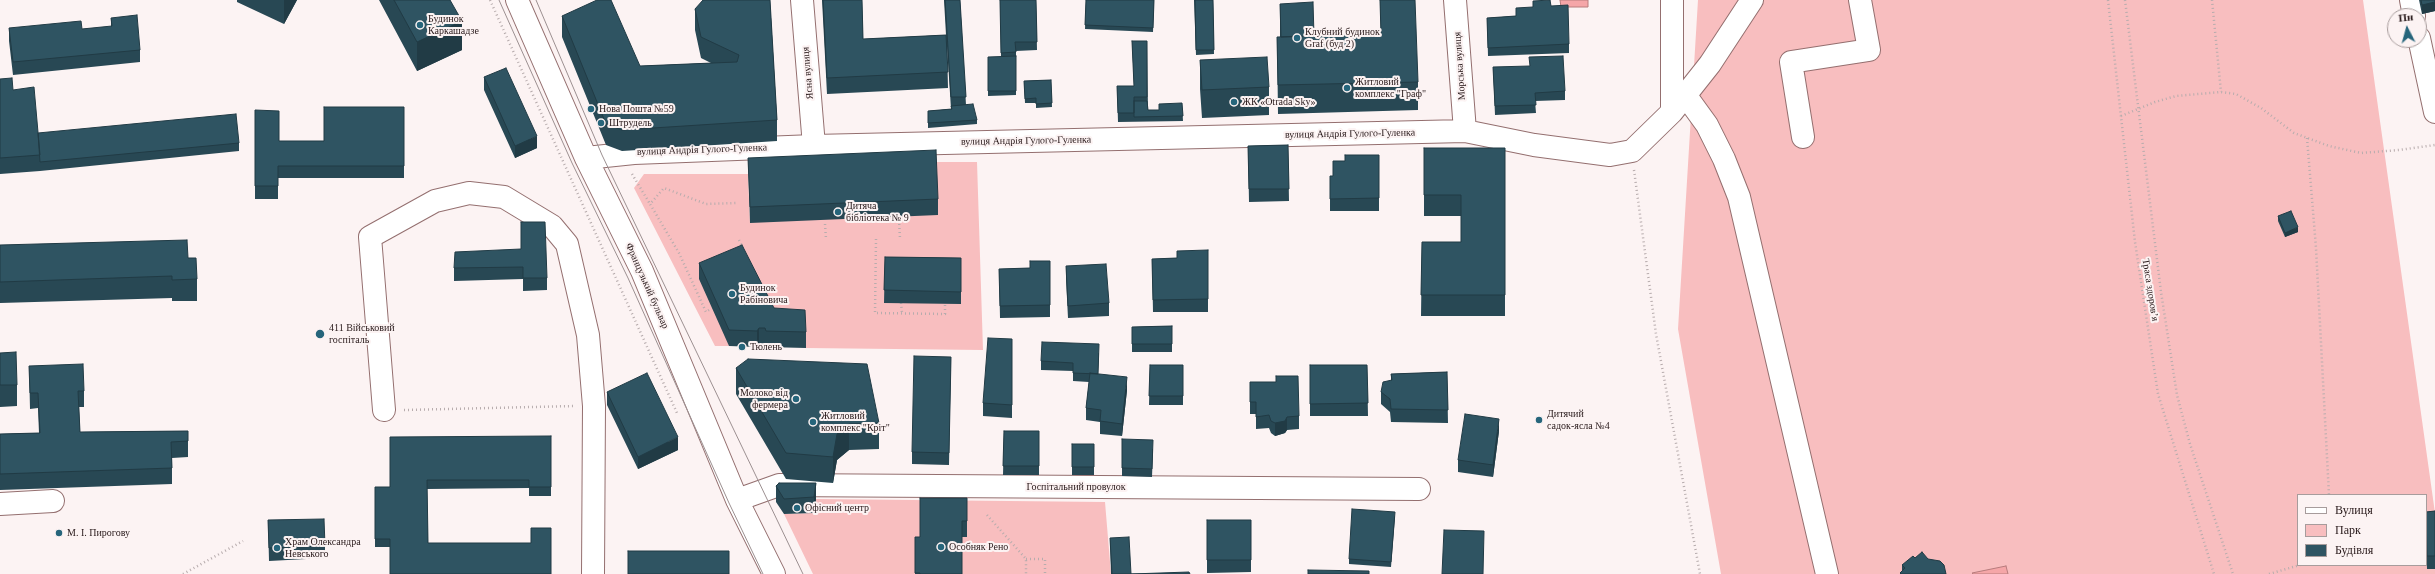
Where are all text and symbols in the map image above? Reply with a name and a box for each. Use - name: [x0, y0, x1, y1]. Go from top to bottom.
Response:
- north arrow: [2387, 8, 2427, 48]
- text: Пн: [2398, 10, 2414, 24]
- place label: Будинок Каркашадзе: [428, 13, 479, 36]
- marker: Будинок Каркашадзе: [415, 20, 425, 30]
- place label: Клубний будинок Graf (буд 2): [1305, 26, 1380, 50]
- street label: Морська вулиця: [1452, 31, 1468, 101]
- marker: Клубний будинок Graf (буд 2): [1292, 33, 1302, 43]
- street label: Ясна вулиця: [800, 46, 816, 100]
- place label: Житловий комплекс "Граф": [1355, 76, 1426, 100]
- marker: Житловий комплекс "Граф": [1342, 83, 1352, 93]
- place label: ЖК «Otrada Sky»: [1242, 96, 1315, 108]
- marker: ЖК «Otrada Sky»: [1229, 97, 1239, 107]
- place label: Нова Пошта №59: [599, 103, 674, 115]
- marker: Нова Пошта №59: [586, 104, 596, 114]
- place label: Штрудель: [609, 117, 652, 129]
- marker: Штрудель: [596, 118, 606, 128]
- street label: вулиця Андрія Гулого-Гуленка: [1285, 127, 1415, 141]
- street label: вулиця Андрія Гулого-Гуленка: [961, 134, 1091, 148]
- street label: вулиця Андрія Гулого-Гуленка: [637, 142, 767, 158]
- place label: Дитяча бібліотека № 9: [846, 200, 909, 224]
- marker: Дитяча бібліотека № 9: [833, 207, 843, 217]
- street label: Французький бульвар: [623, 241, 671, 331]
- street label: Траса здоров’я: [2139, 258, 2161, 322]
- place label: Будинок Рабіновича: [740, 282, 788, 306]
- marker: Будинок Рабіновича: [727, 289, 737, 299]
- place label: 411 Військовий госпіталь: [329, 322, 395, 346]
- marker: 411 Військовий госпіталь: [314, 328, 326, 340]
- place label: Тюлень: [750, 341, 782, 353]
- marker: Тюлень: [737, 342, 747, 352]
- place label: Молоко від фермера: [740, 387, 788, 410]
- marker: Молоко від фермера: [791, 394, 801, 404]
- place label: Дитячий садок-ясла №4: [1547, 408, 1610, 432]
- place label: Житловий комплекс "Кріт": [821, 410, 890, 434]
- marker: Дитячий садок-ясла №4: [1534, 415, 1544, 425]
- marker: Житловий комплекс "Кріт": [808, 417, 818, 427]
- street label: Госпітальний провулок: [1027, 481, 1125, 493]
- legend: [2297, 494, 2427, 566]
- place label: Офісний центр: [805, 502, 869, 514]
- marker: Офісний центр: [792, 503, 802, 513]
- text: Вулиця: [2335, 503, 2373, 517]
- text: Парк: [2335, 523, 2361, 537]
- place label: М. І. Пирогову: [67, 527, 130, 539]
- marker: М. І. Пирогову: [54, 528, 64, 538]
- place label: Храм Олександра Невського: [285, 536, 361, 560]
- place label: Особняк Рено: [949, 541, 1008, 553]
- marker: Особняк Рено: [936, 542, 946, 552]
- marker: Храм Олександра Невського: [272, 543, 282, 553]
- text: Будівля: [2335, 543, 2373, 557]

